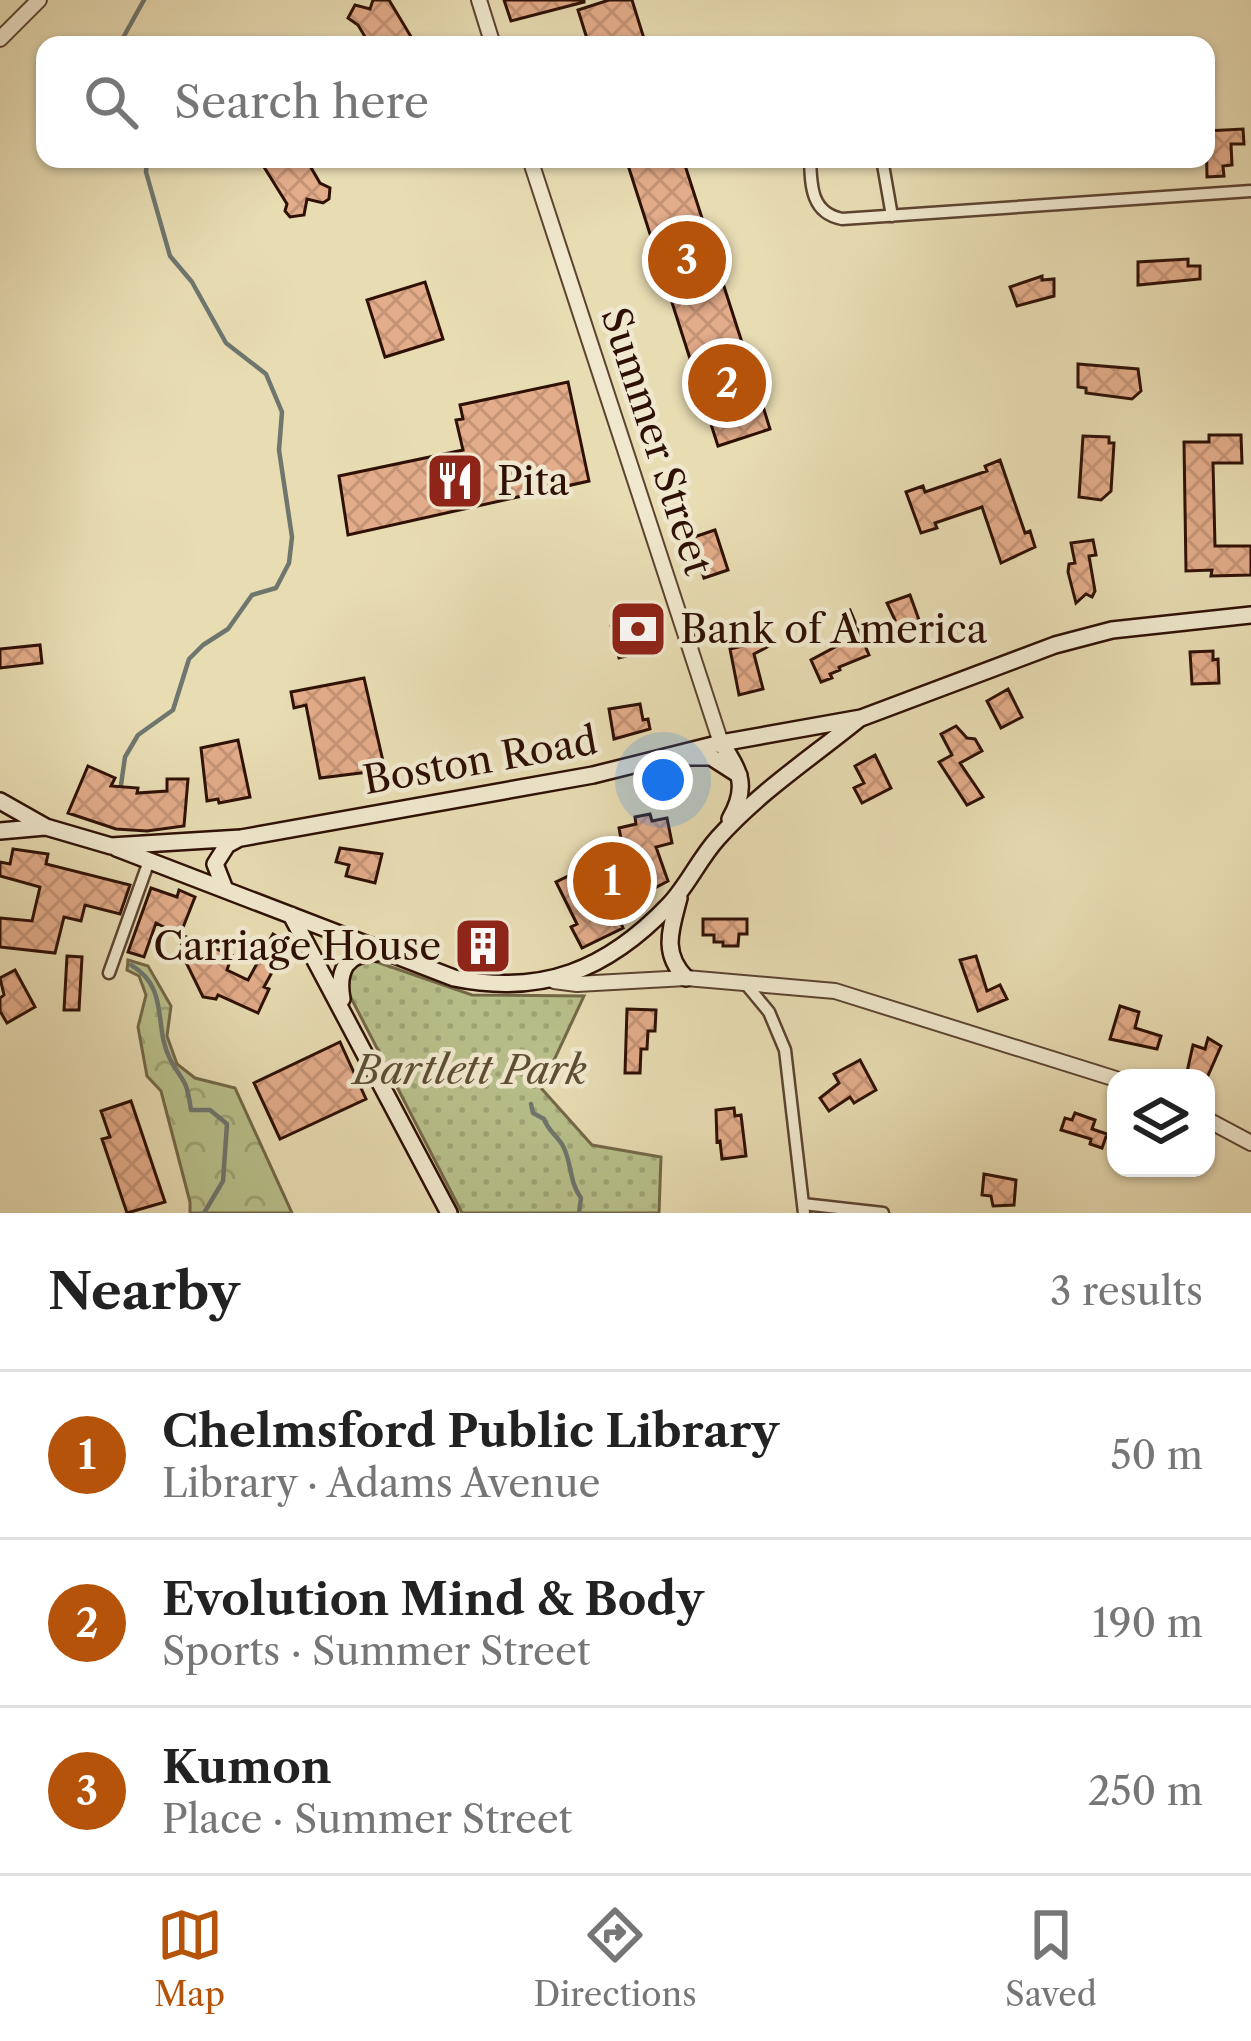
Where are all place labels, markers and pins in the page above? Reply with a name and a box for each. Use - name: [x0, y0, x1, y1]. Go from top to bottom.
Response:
- pin: 3: [648, 215, 726, 305]
- pin: 2: [688, 338, 766, 428]
- restaurant icon: Pita: [424, 450, 486, 512]
- place label: Pita: [497, 457, 569, 505]
- bank icon: Bank of America: [607, 598, 669, 660]
- place label: Bank of America: [680, 605, 988, 653]
- pin: 1: [573, 836, 651, 926]
- building icon: Carriage House: [452, 915, 514, 977]
- place label: Carriage House: [153, 922, 441, 970]

